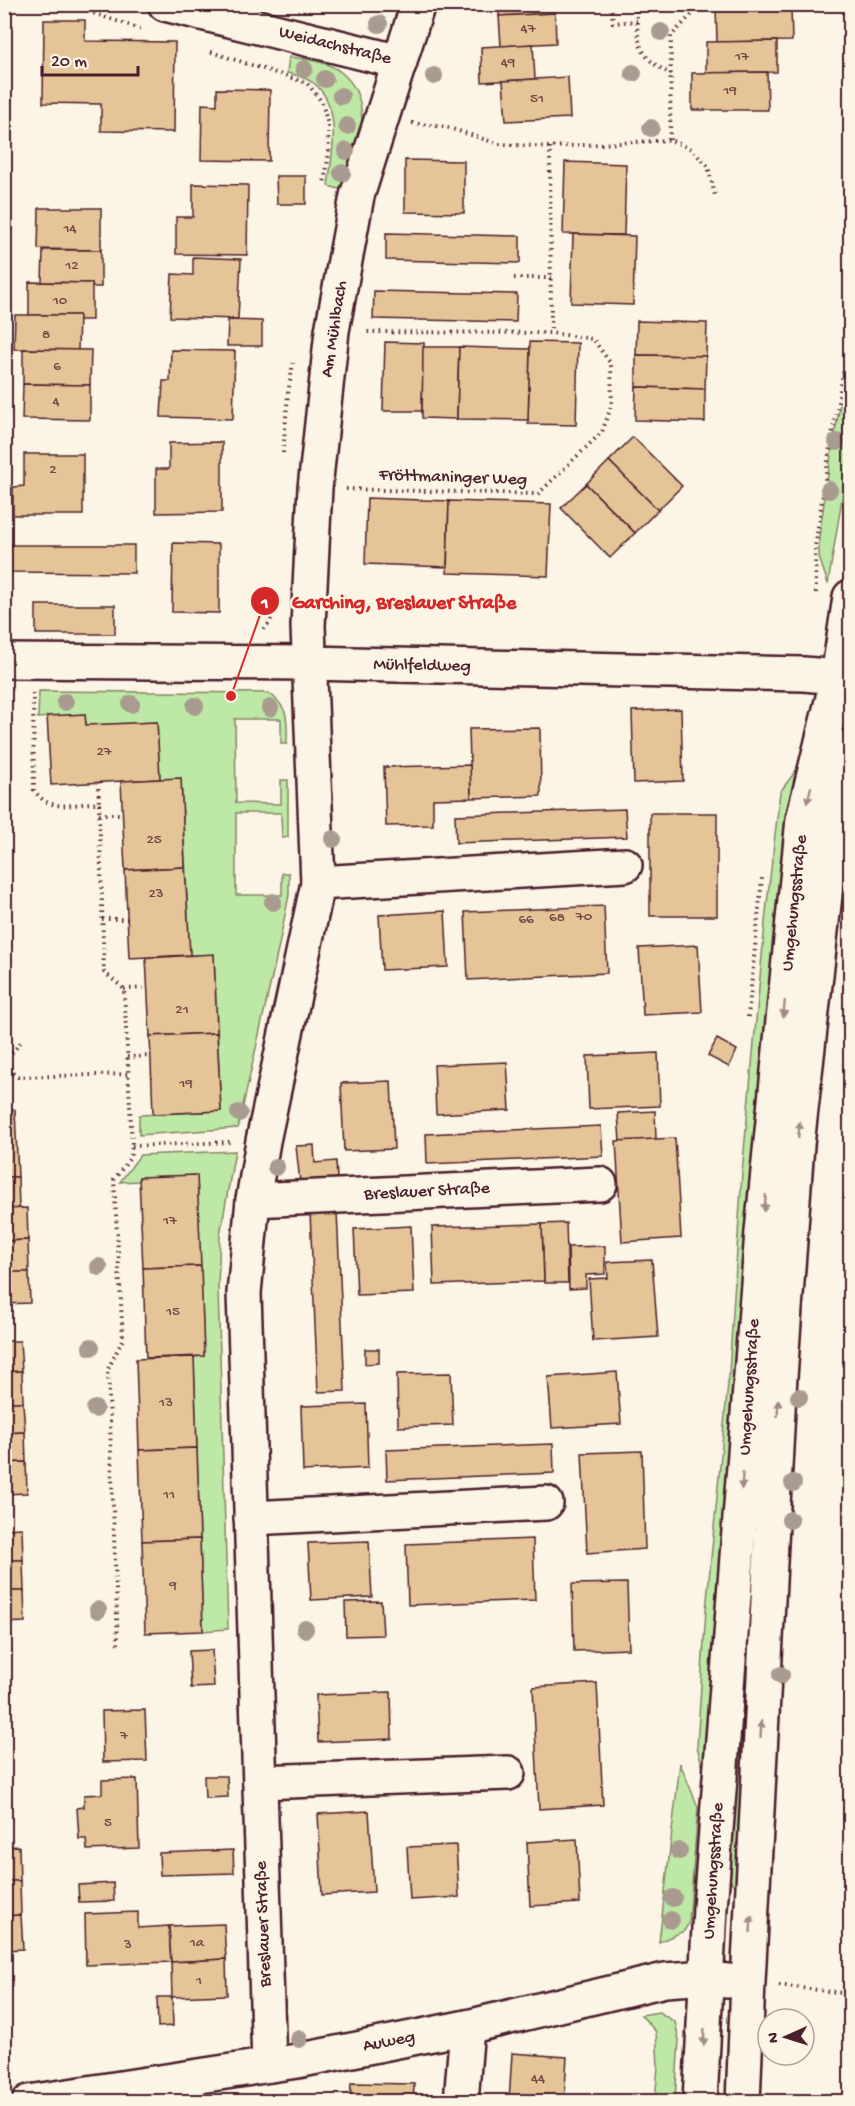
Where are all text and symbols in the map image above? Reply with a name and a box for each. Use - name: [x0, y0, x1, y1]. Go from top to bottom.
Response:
- house number: 47: [521, 20, 537, 38]
- street label: Weidachstraße: [276, 22, 394, 70]
- scale bar: [42, 39, 138, 77]
- house number: 17: [734, 48, 750, 66]
- text: 20 m: [51, 52, 87, 73]
- house number: 49: [501, 54, 516, 72]
- house number: 19: [722, 82, 737, 100]
- house number: 51: [530, 90, 544, 108]
- house number: 14: [62, 220, 77, 238]
- house number: 12: [64, 257, 79, 275]
- street label: Am Mühlbach: [317, 279, 353, 379]
- house number: 10: [52, 292, 68, 310]
- house number: 8: [42, 326, 50, 344]
- house number: 6: [53, 358, 61, 376]
- house number: 4: [52, 393, 60, 411]
- house number: 2: [49, 461, 57, 479]
- street label: Fröttmaninger Weg: [377, 465, 528, 491]
- callout: Garching, Breslauer Straße: [250, 582, 529, 620]
- text: Garching, Breslauer Straße: [292, 593, 517, 616]
- text: 1: [260, 594, 269, 615]
- street label: Mühlfeldweg: [373, 655, 471, 677]
- house number: 27: [96, 743, 113, 761]
- one-way arrow: [804, 785, 814, 804]
- house number: 25: [146, 831, 162, 849]
- street label: Umgehungsstraße: [777, 833, 813, 972]
- house number: 23: [148, 885, 164, 903]
- house number: 70: [575, 908, 593, 926]
- house number: 68: [549, 909, 565, 927]
- house number: 66: [518, 911, 534, 929]
- one-way arrow: [779, 999, 789, 1018]
- house number: 21: [175, 1001, 189, 1019]
- house number: 19: [178, 1075, 193, 1093]
- one-way arrow: [794, 1120, 804, 1139]
- street label: Breslauer Straße: [362, 1178, 491, 1206]
- one-way arrow: [760, 1194, 770, 1213]
- house number: 17: [162, 1212, 178, 1230]
- house number: 15: [165, 1303, 180, 1321]
- street label: Umgehungsstraße: [735, 1317, 765, 1456]
- house number: 13: [158, 1394, 173, 1412]
- one-way arrow: [774, 1399, 783, 1418]
- one-way arrow: [738, 1472, 747, 1491]
- house number: 11: [162, 1486, 175, 1504]
- house number: 9: [168, 1577, 177, 1595]
- one-way arrow: [757, 1719, 766, 1738]
- house number: 7: [119, 1727, 129, 1745]
- street label: Umgehungsstraße: [699, 1801, 729, 1940]
- house number: 5: [104, 1814, 112, 1832]
- street label: Breslauer Straße: [251, 1860, 277, 1988]
- one-way arrow: [746, 1914, 756, 1933]
- house number: 1a: [189, 1934, 205, 1952]
- house number: 3: [123, 1936, 132, 1954]
- house number: 1: [195, 1972, 202, 1990]
- north arrow: [756, 2007, 816, 2067]
- street label: Auweg: [361, 2027, 417, 2057]
- one-way arrow: [700, 2028, 709, 2047]
- text: N: [765, 2031, 784, 2043]
- house number: 44: [531, 2070, 545, 2088]

